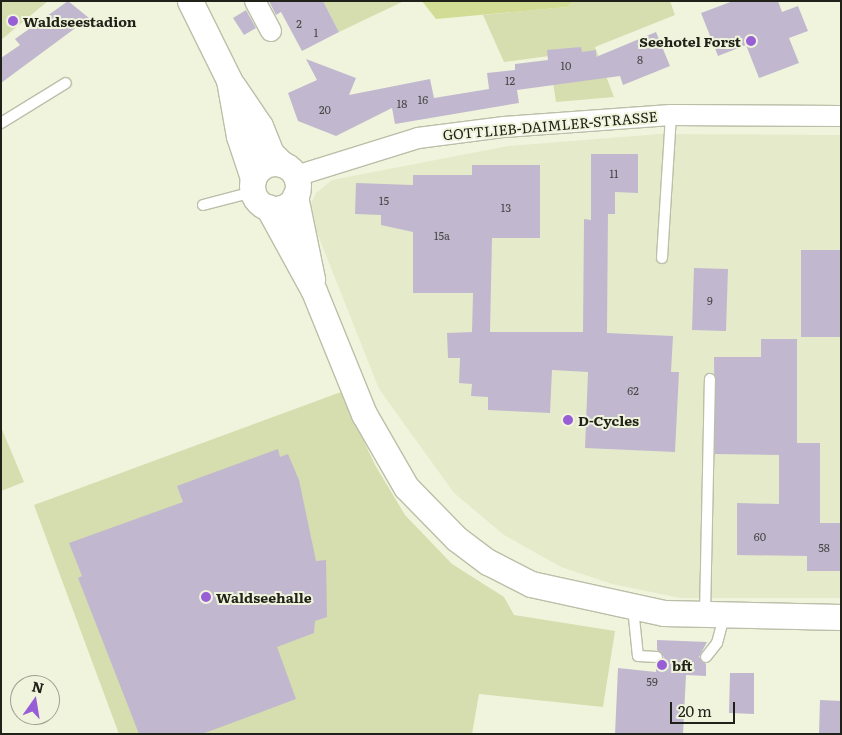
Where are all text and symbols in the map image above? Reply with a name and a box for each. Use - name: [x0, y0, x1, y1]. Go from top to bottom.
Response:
- place label: Waldseestadion: [23, 13, 137, 29]
- marker: Waldseestadion: [7, 15, 19, 27]
- house number: 2: [296, 16, 302, 30]
- house number: 1: [314, 25, 318, 39]
- place label: Seehotel Forst: [639, 33, 741, 49]
- marker: Seehotel Forst: [745, 35, 757, 47]
- house number: 8: [637, 52, 643, 66]
- house number: 10: [561, 58, 571, 72]
- house number: 12: [505, 73, 515, 87]
- house number: 16: [418, 92, 428, 106]
- house number: 18: [397, 96, 407, 110]
- house number: 20: [319, 102, 331, 116]
- street label: GOTTLIEB-DAIMLER-STRASSE: [442, 107, 658, 143]
- house number: 11: [610, 166, 618, 180]
- house number: 15: [379, 193, 389, 207]
- house number: 13: [501, 200, 511, 214]
- house number: 15a: [434, 228, 450, 242]
- house number: 9: [707, 293, 713, 307]
- house number: 62: [627, 383, 639, 397]
- place label: D-Cycles: [578, 412, 639, 428]
- marker: D-Cycles: [562, 414, 574, 426]
- house number: 60: [754, 529, 766, 543]
- house number: 58: [818, 540, 830, 554]
- place label: Waldseehalle: [216, 589, 312, 605]
- marker: Waldseehalle: [200, 591, 212, 603]
- place label: bft: [672, 657, 693, 673]
- marker: bft: [656, 659, 668, 671]
- house number: 59: [646, 674, 658, 688]
- north arrow: [10, 675, 60, 725]
- text: N: [30, 675, 46, 697]
- scale bar: [672, 692, 737, 724]
- text: 20 m: [678, 699, 712, 722]

